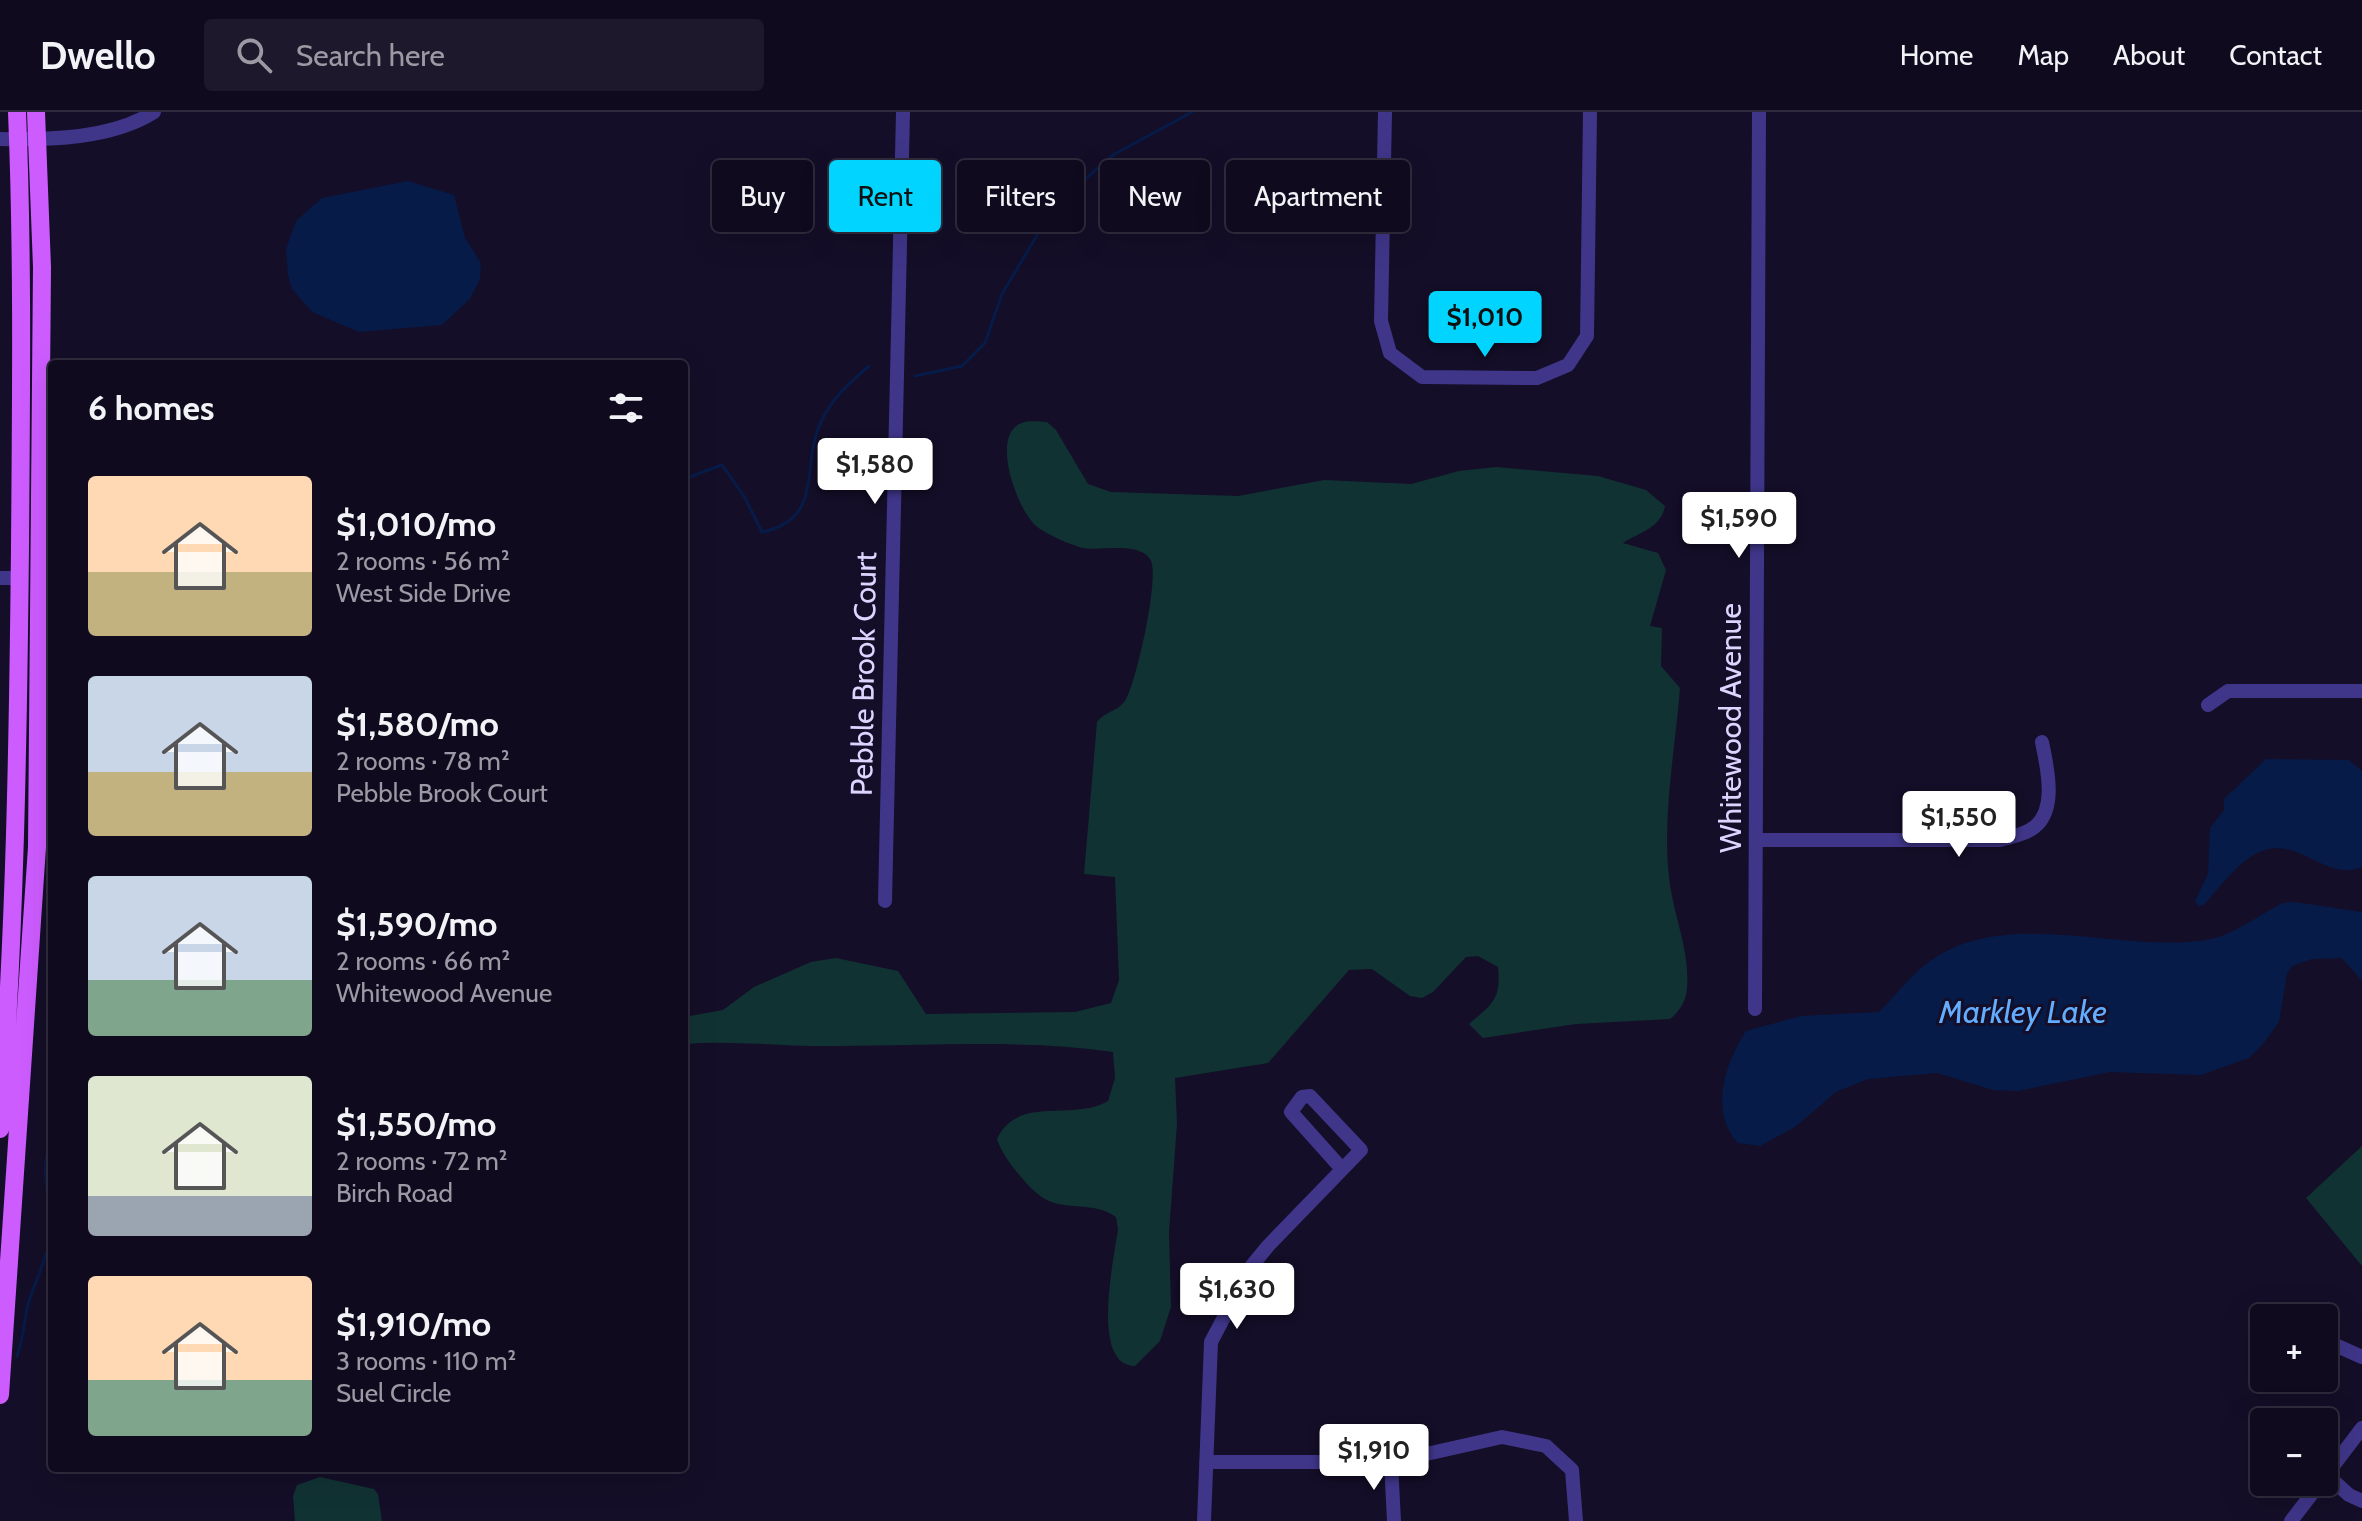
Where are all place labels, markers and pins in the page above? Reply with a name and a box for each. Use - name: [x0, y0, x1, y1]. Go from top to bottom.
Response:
- pin: $1,010: [1420, 291, 1550, 359]
- pin: $1,580: [810, 438, 940, 506]
- pin: $1,590: [1674, 492, 1804, 560]
- pin: $1,550: [1894, 791, 2024, 859]
- pin: $1,630: [1172, 1263, 1302, 1331]
- pin: $1,910: [1309, 1424, 1439, 1492]

